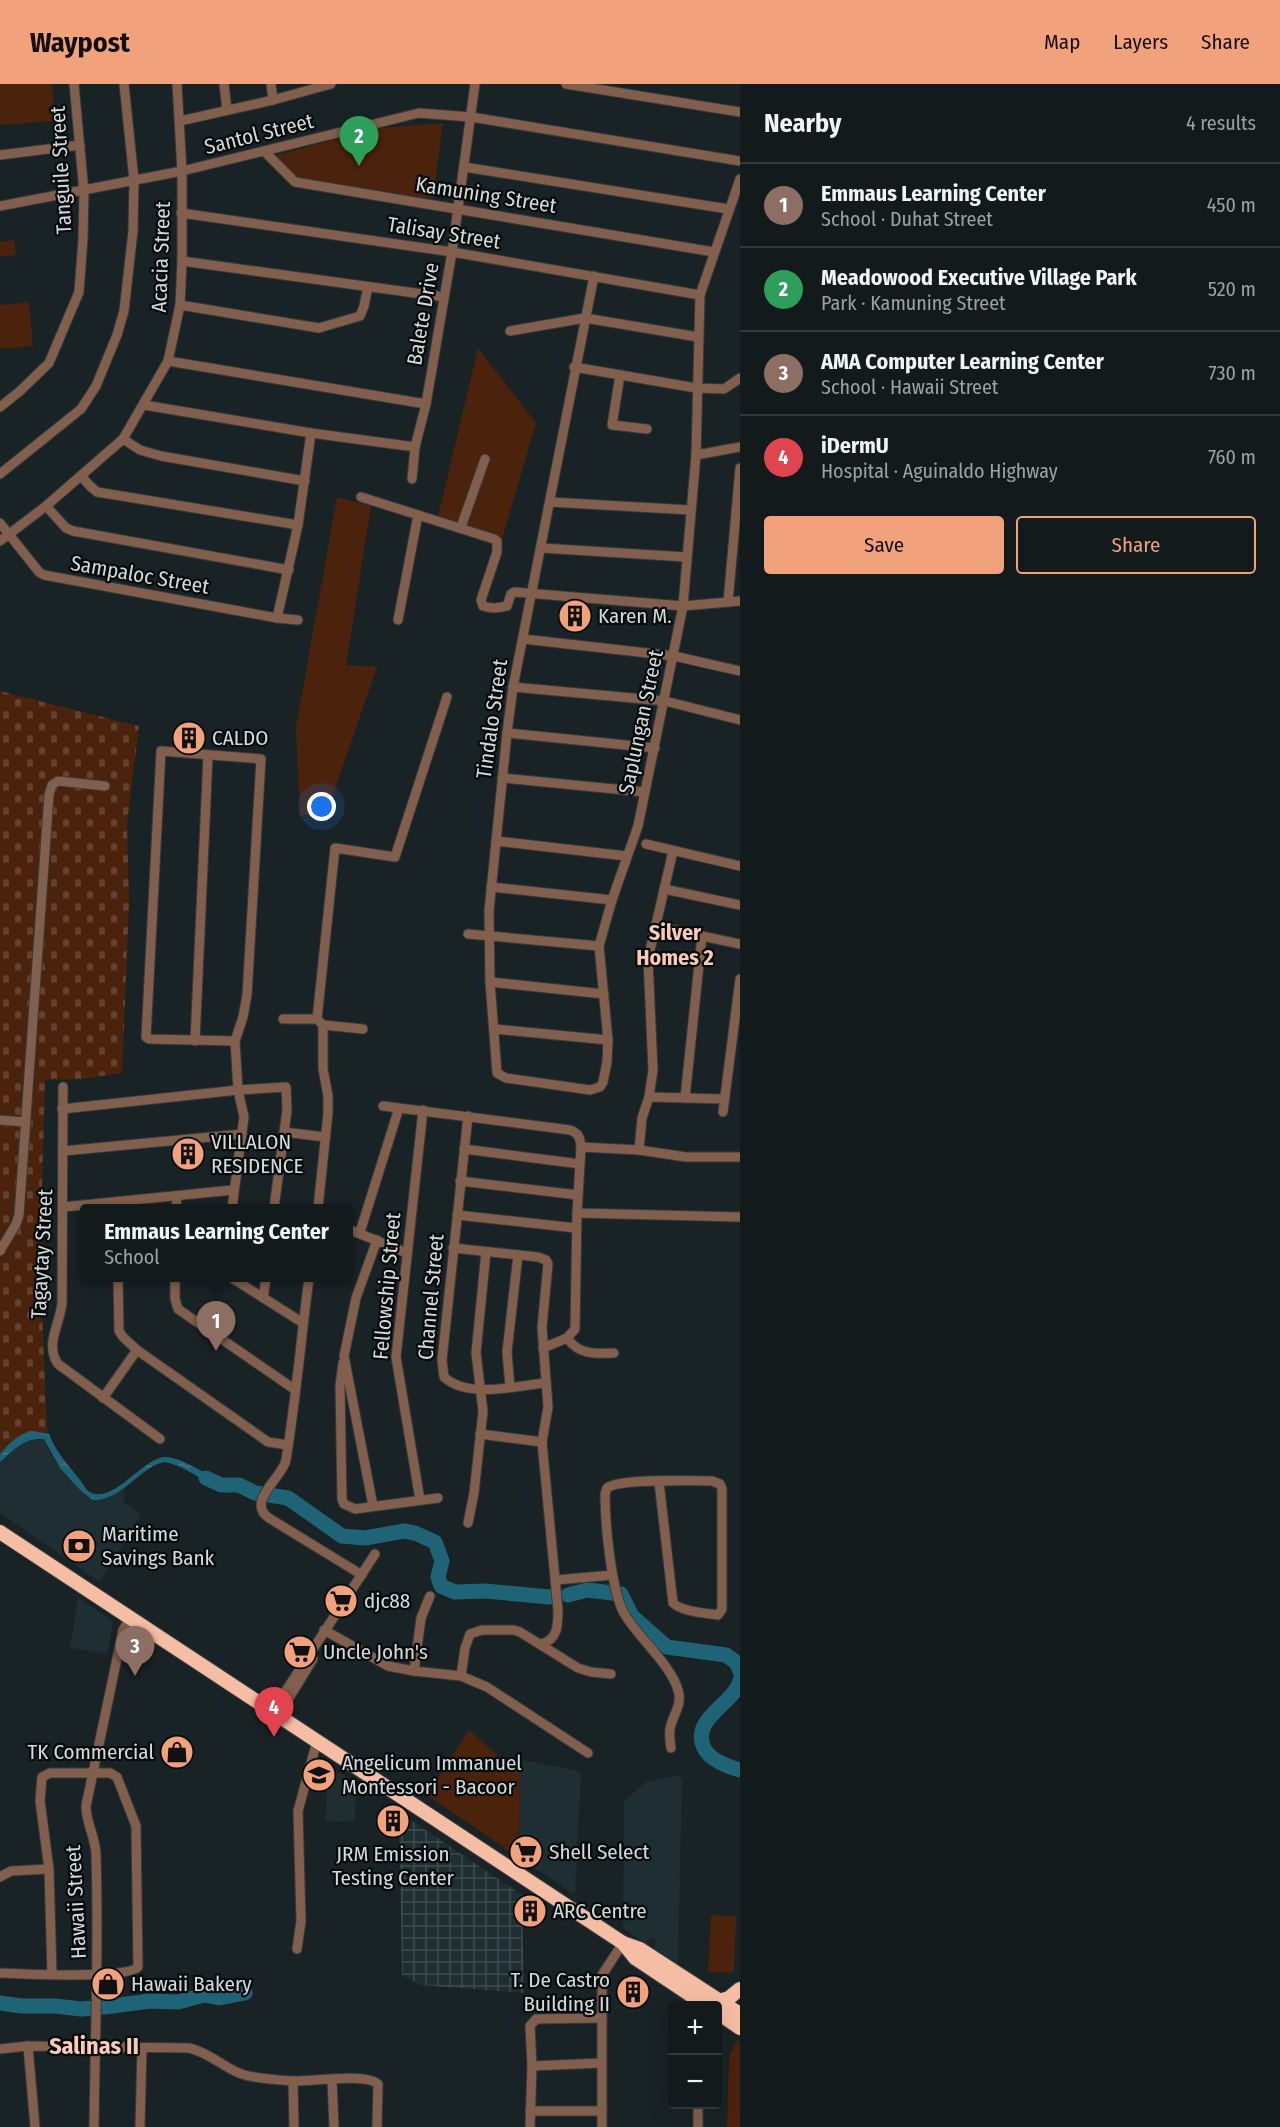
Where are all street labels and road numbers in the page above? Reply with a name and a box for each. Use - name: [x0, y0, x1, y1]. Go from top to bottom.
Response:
- street label: Tanguile Street: [45, 105, 77, 235]
- street label: Santol Street: [202, 108, 316, 160]
- street label: Kamuning Street: [414, 171, 558, 219]
- street label: Acacia Street: [146, 201, 176, 313]
- street label: Talisay Street: [386, 211, 503, 255]
- street label: Balete Drive: [401, 261, 445, 367]
- street label: Sampaloc Street: [69, 550, 211, 600]
- street label: Saplungan Street: [613, 647, 669, 797]
- street label: Tindalo Street: [471, 657, 513, 780]
- street label: Tagaytay Street: [26, 1188, 58, 1320]
- street label: Fellowship Street: [368, 1211, 406, 1361]
- street label: Channel Street: [413, 1233, 449, 1361]
- street label: Hawaii Street: [60, 1844, 92, 1960]

